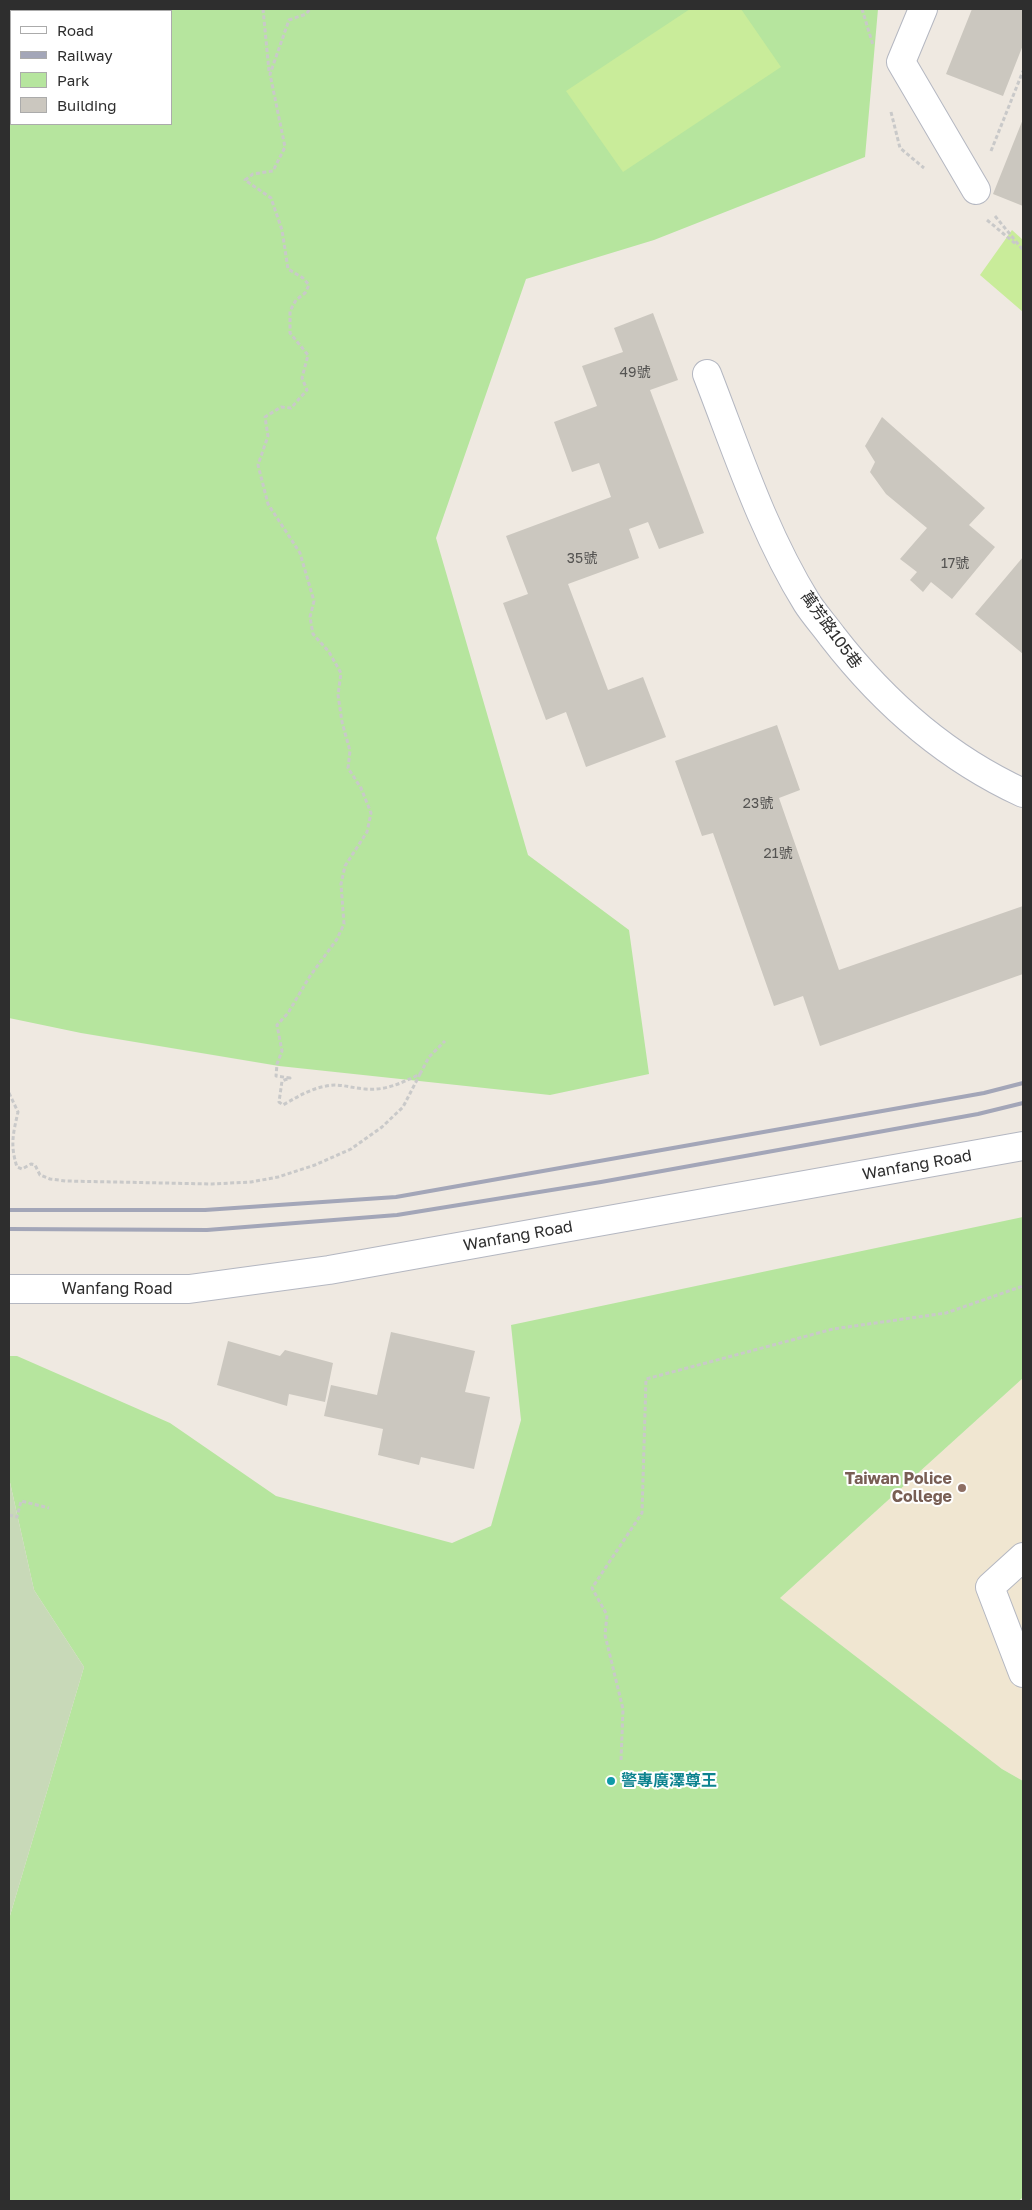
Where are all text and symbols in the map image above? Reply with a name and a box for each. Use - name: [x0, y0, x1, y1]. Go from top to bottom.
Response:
- legend: [10, 10, 172, 125]
- text: Road: [57, 21, 94, 39]
- text: Railway: [57, 46, 113, 64]
- text: Park: [57, 71, 89, 89]
- text: Building: [57, 96, 117, 114]
- house number: 49號: [619, 365, 651, 381]
- house number: 35號: [567, 551, 597, 567]
- house number: 17號: [941, 556, 969, 572]
- street label: 萬芳路105巷: [797, 588, 865, 672]
- house number: 23號: [743, 796, 773, 812]
- house number: 21號: [764, 846, 792, 862]
- street label: Wanfang Road: [861, 1146, 973, 1184]
- street label: Wanfang Road: [462, 1217, 574, 1255]
- street label: Wanfang Road: [61, 1279, 173, 1299]
- place label: Taiwan Police College: [845, 1469, 952, 1507]
- marker: Taiwan Police College: [956, 1482, 968, 1494]
- place label: 警專廣澤尊王: [621, 1771, 717, 1791]
- marker: 警專廣澤尊王: [605, 1775, 617, 1787]

